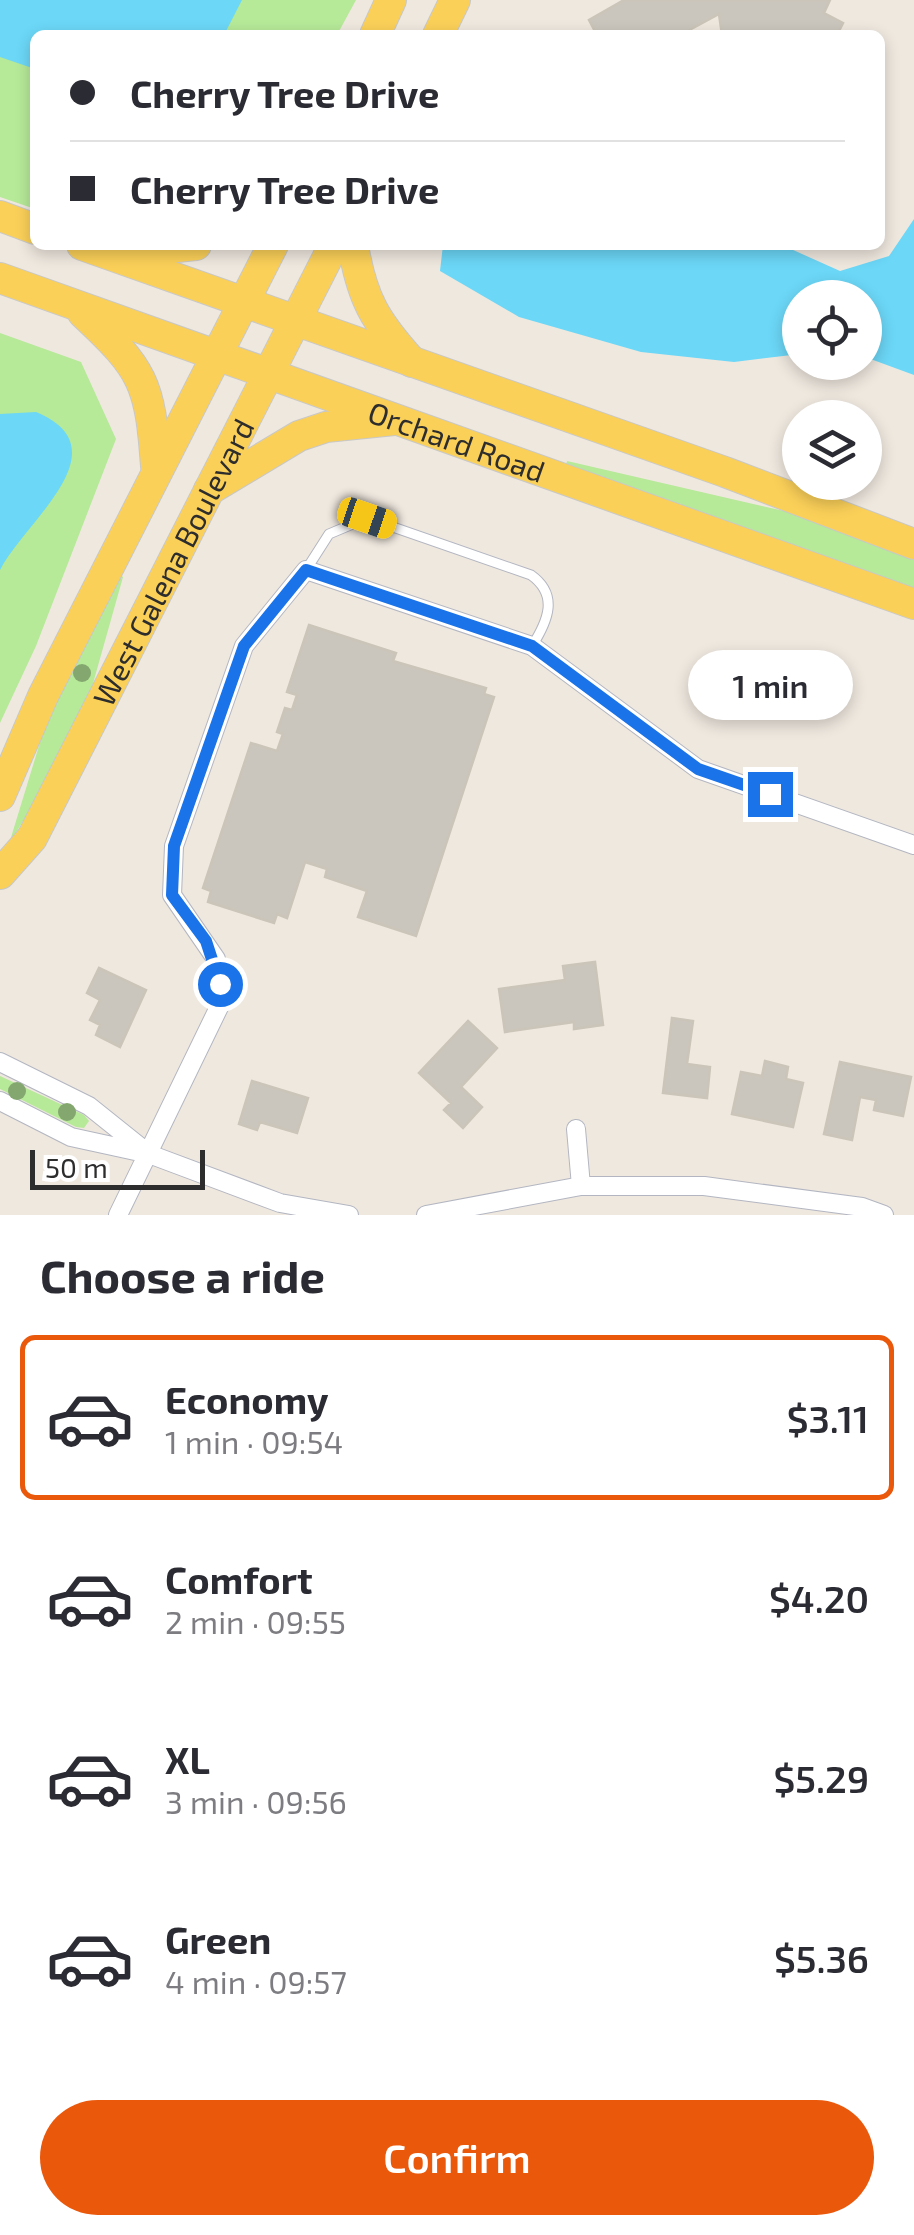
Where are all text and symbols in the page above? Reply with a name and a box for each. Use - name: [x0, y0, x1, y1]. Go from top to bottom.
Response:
- text: Cherry Tree Drive: [130, 70, 439, 116]
- text: Cherry Tree Drive: [130, 166, 439, 212]
- map controls: [782, 280, 882, 500]
- button: locate: [782, 280, 882, 380]
- street label: Orchard Road: [364, 393, 550, 489]
- button: layers: [782, 400, 882, 500]
- street label: West Galena Boulevard: [85, 412, 261, 711]
- car: [334, 494, 400, 542]
- callout: 1 min: [688, 649, 852, 719]
- text: 1 min: [733, 666, 808, 704]
- route end: [748, 772, 793, 817]
- route start: [198, 962, 243, 1007]
- scale bar: [30, 1145, 205, 1190]
- text: 50 m: [45, 1150, 108, 1184]
- text: Choose a ride: [40, 1248, 325, 1302]
- icon: car: [45, 1373, 135, 1463]
- text: Economy: [165, 1376, 329, 1422]
- text: $3.11: [787, 1395, 869, 1441]
- text: 1 min · 09:54: [165, 1422, 343, 1460]
- icon: car: [45, 1553, 135, 1643]
- text: Comfort: [165, 1556, 313, 1602]
- text: $4.20: [769, 1575, 869, 1621]
- text: 2 min · 09:55: [165, 1602, 346, 1640]
- icon: car: [45, 1733, 135, 1823]
- text: XL: [165, 1736, 210, 1782]
- text: $5.29: [774, 1755, 869, 1801]
- text: 3 min · 09:56: [165, 1782, 347, 1820]
- icon: car: [45, 1913, 135, 2003]
- text: Green: [165, 1916, 271, 1962]
- text: $5.36: [774, 1935, 869, 1981]
- text: 4 min · 09:57: [165, 1962, 347, 2000]
- button: Confirm: [40, 2100, 874, 2215]

